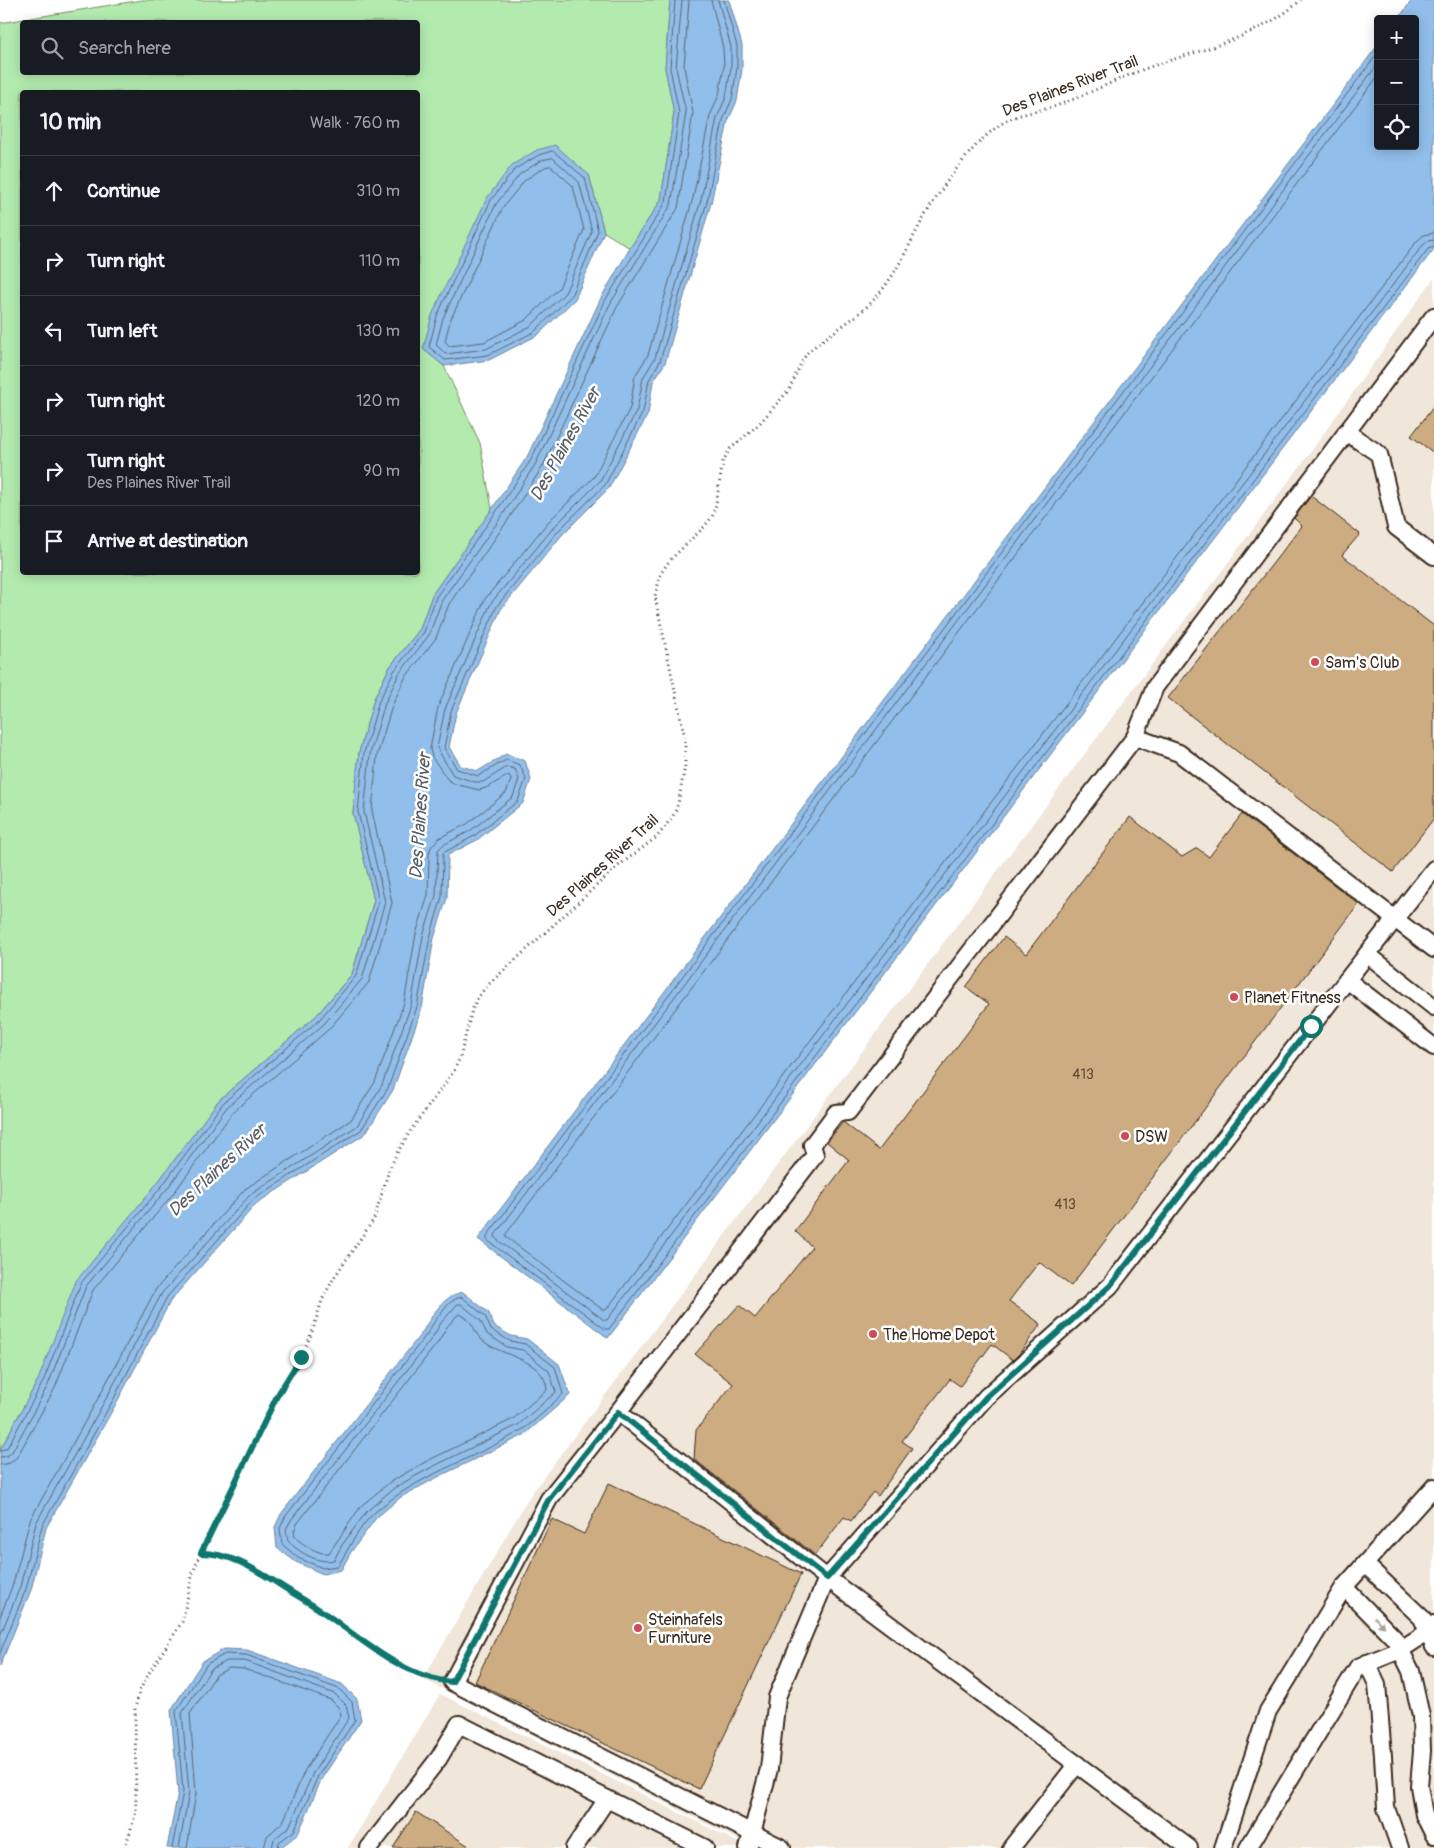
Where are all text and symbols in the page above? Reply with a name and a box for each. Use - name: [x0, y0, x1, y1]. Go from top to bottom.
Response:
- map controls: [1374, 15, 1419, 150]
- button: +: [1374, 15, 1419, 60]
- search box: [20, 20, 420, 75]
- icon: search: [38, 34, 66, 62]
- text: Search here: [78, 36, 171, 60]
- street label: Des Plaines River Trail: [1000, 51, 1141, 121]
- button: −: [1374, 60, 1419, 105]
- button: locate: [1374, 105, 1419, 150]
- text: 10 min: [40, 109, 101, 136]
- text: Walk · 760 m: [310, 113, 400, 133]
- icon: ahead: [40, 177, 68, 205]
- text: Continue: [87, 179, 160, 203]
- text: 310 m: [356, 181, 400, 201]
- icon: right: [40, 247, 68, 275]
- text: Turn right: [87, 249, 165, 273]
- text: 110 m: [359, 251, 400, 271]
- icon: left: [40, 317, 68, 345]
- text: Turn left: [87, 319, 157, 343]
- text: 130 m: [356, 321, 400, 341]
- water label: Des Plaines River: [525, 381, 607, 505]
- icon: right: [40, 387, 68, 415]
- text: Turn right: [87, 389, 165, 413]
- text: 120 m: [356, 391, 400, 411]
- text: Turn right: [87, 449, 165, 473]
- icon: right: [40, 457, 68, 485]
- text: 90 m: [363, 461, 400, 481]
- text: Des Plaines River Trail: [87, 473, 231, 493]
- icon: arrive: [40, 527, 68, 555]
- text: Arrive at destination: [87, 529, 248, 553]
- place label: Sam's Club: [1325, 653, 1399, 673]
- marker: Sam's Club: [1309, 656, 1321, 668]
- water label: Des Plaines River: [405, 750, 437, 880]
- street label: Des Plaines River Trail: [542, 810, 663, 921]
- place label: Planet Fitness: [1244, 988, 1341, 1008]
- marker: Planet Fitness: [1228, 991, 1240, 1003]
- route start: [1300, 1015, 1323, 1038]
- house number: 413: [1072, 1066, 1094, 1083]
- water label: Des Plaines River: [163, 1117, 273, 1222]
- place label: DSW: [1135, 1127, 1168, 1147]
- marker: DSW: [1119, 1130, 1131, 1142]
- house number: 413: [1054, 1196, 1076, 1213]
- place label: The Home Depot: [883, 1325, 996, 1345]
- marker: The Home Depot: [867, 1328, 879, 1340]
- route end: [290, 1346, 313, 1369]
- place label: Steinhafels Furniture: [648, 1610, 723, 1648]
- one-way arrow: [1373, 1615, 1385, 1627]
- marker: Steinhafels Furniture: [632, 1622, 644, 1634]

